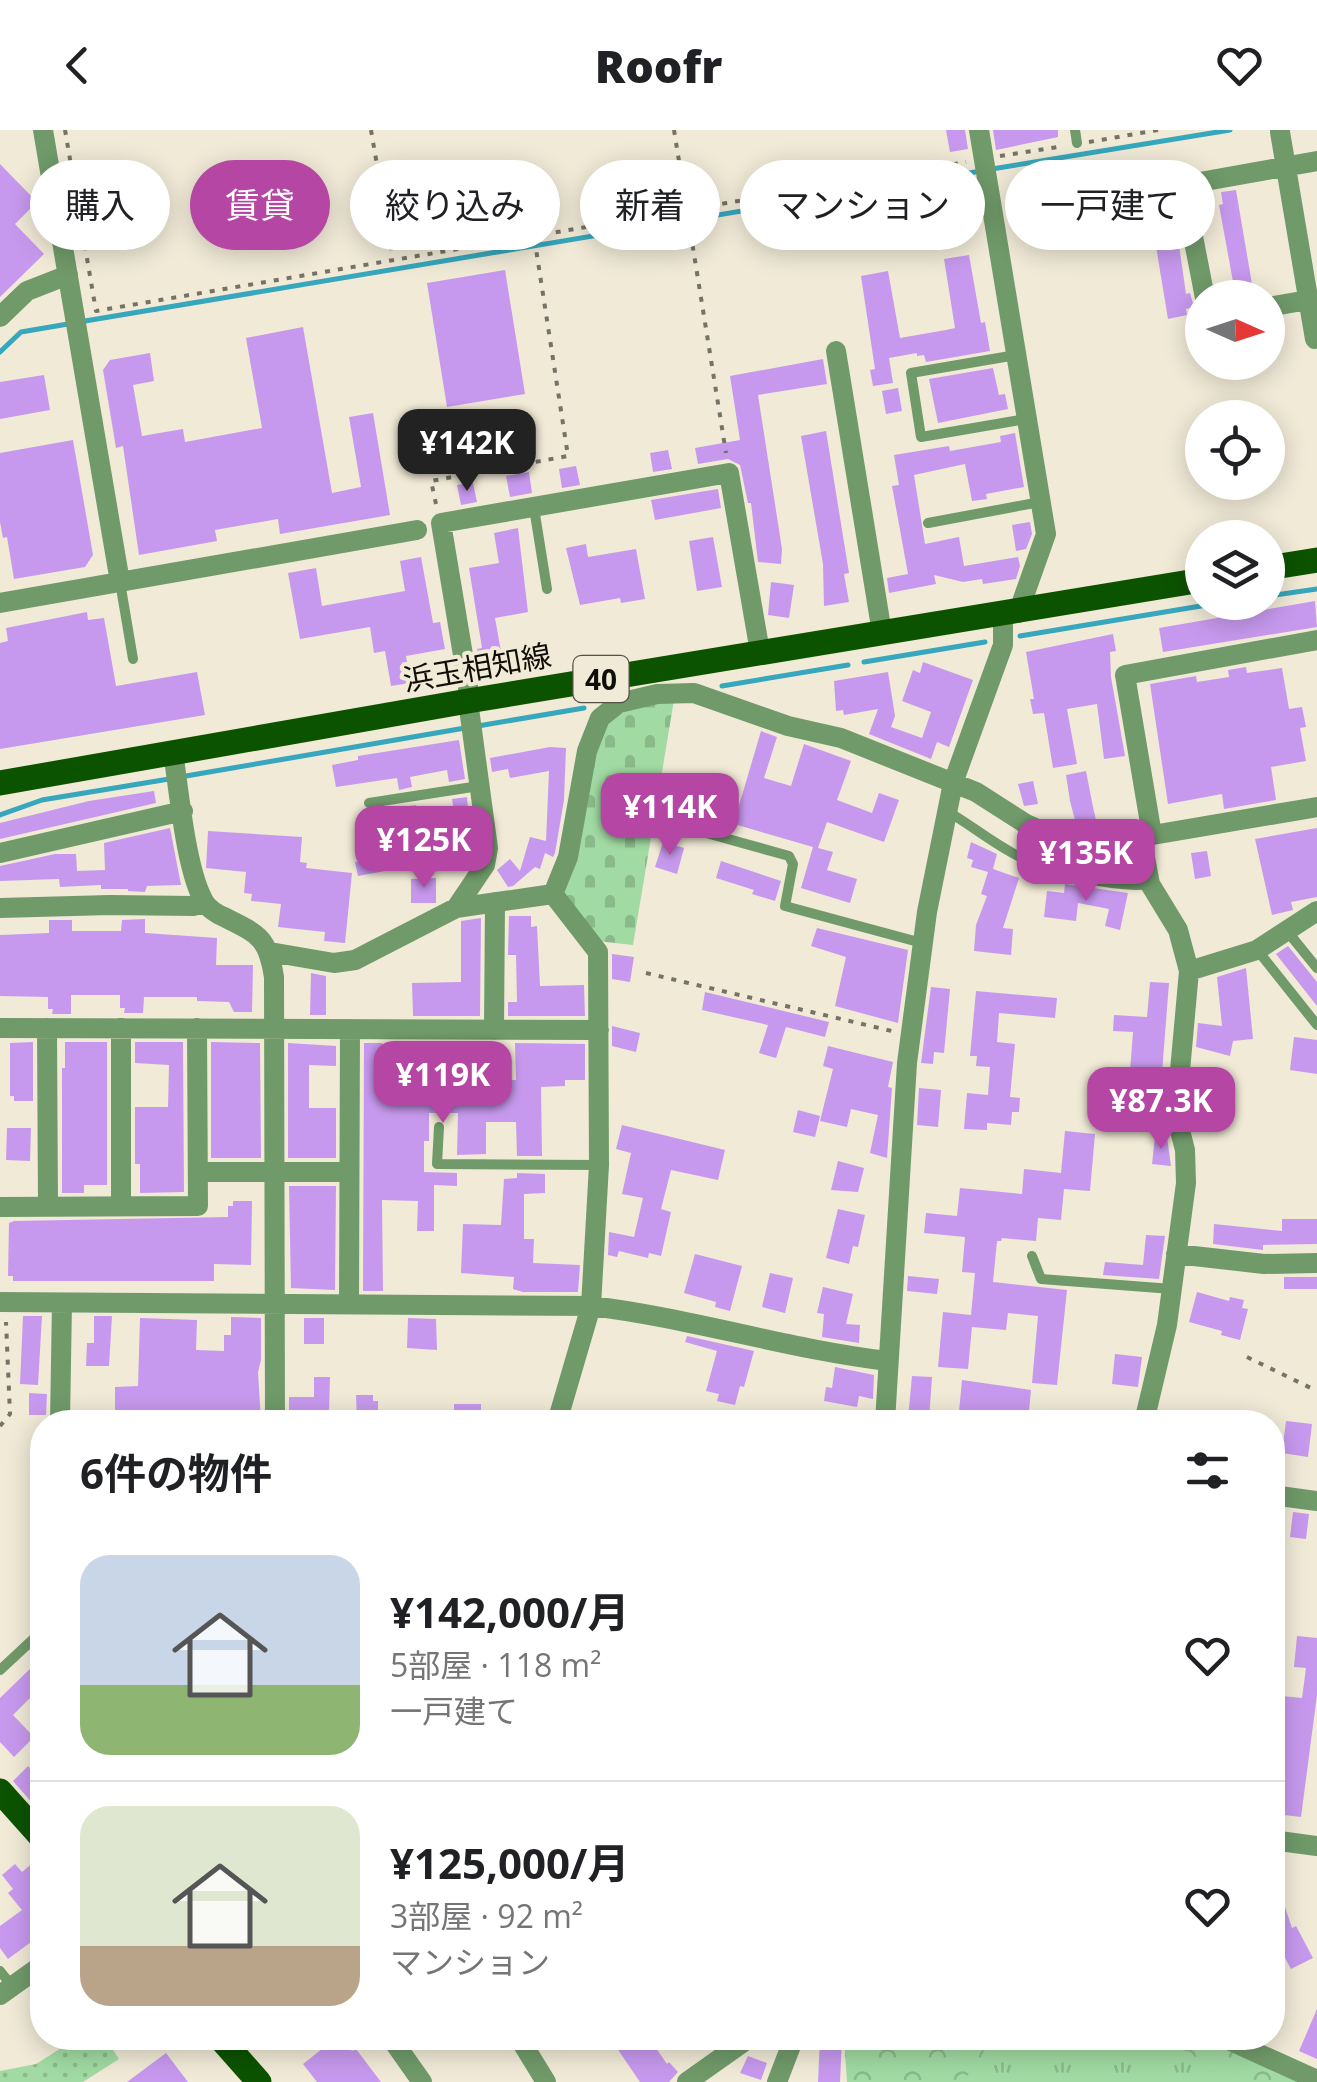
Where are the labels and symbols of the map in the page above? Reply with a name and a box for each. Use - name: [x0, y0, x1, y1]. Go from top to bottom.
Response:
- north arrow: [1185, 280, 1285, 380]
- pin: ¥142K: [397, 409, 537, 494]
- street label: 浜玉相知線: [400, 634, 554, 700]
- road number: 40: [574, 656, 628, 702]
- pin: ¥114K: [600, 773, 740, 858]
- pin: ¥125K: [354, 806, 494, 891]
- pin: ¥135K: [1016, 819, 1156, 904]
- pin: ¥119K: [373, 1041, 513, 1126]
- pin: ¥87.3K: [1080, 1067, 1242, 1152]

